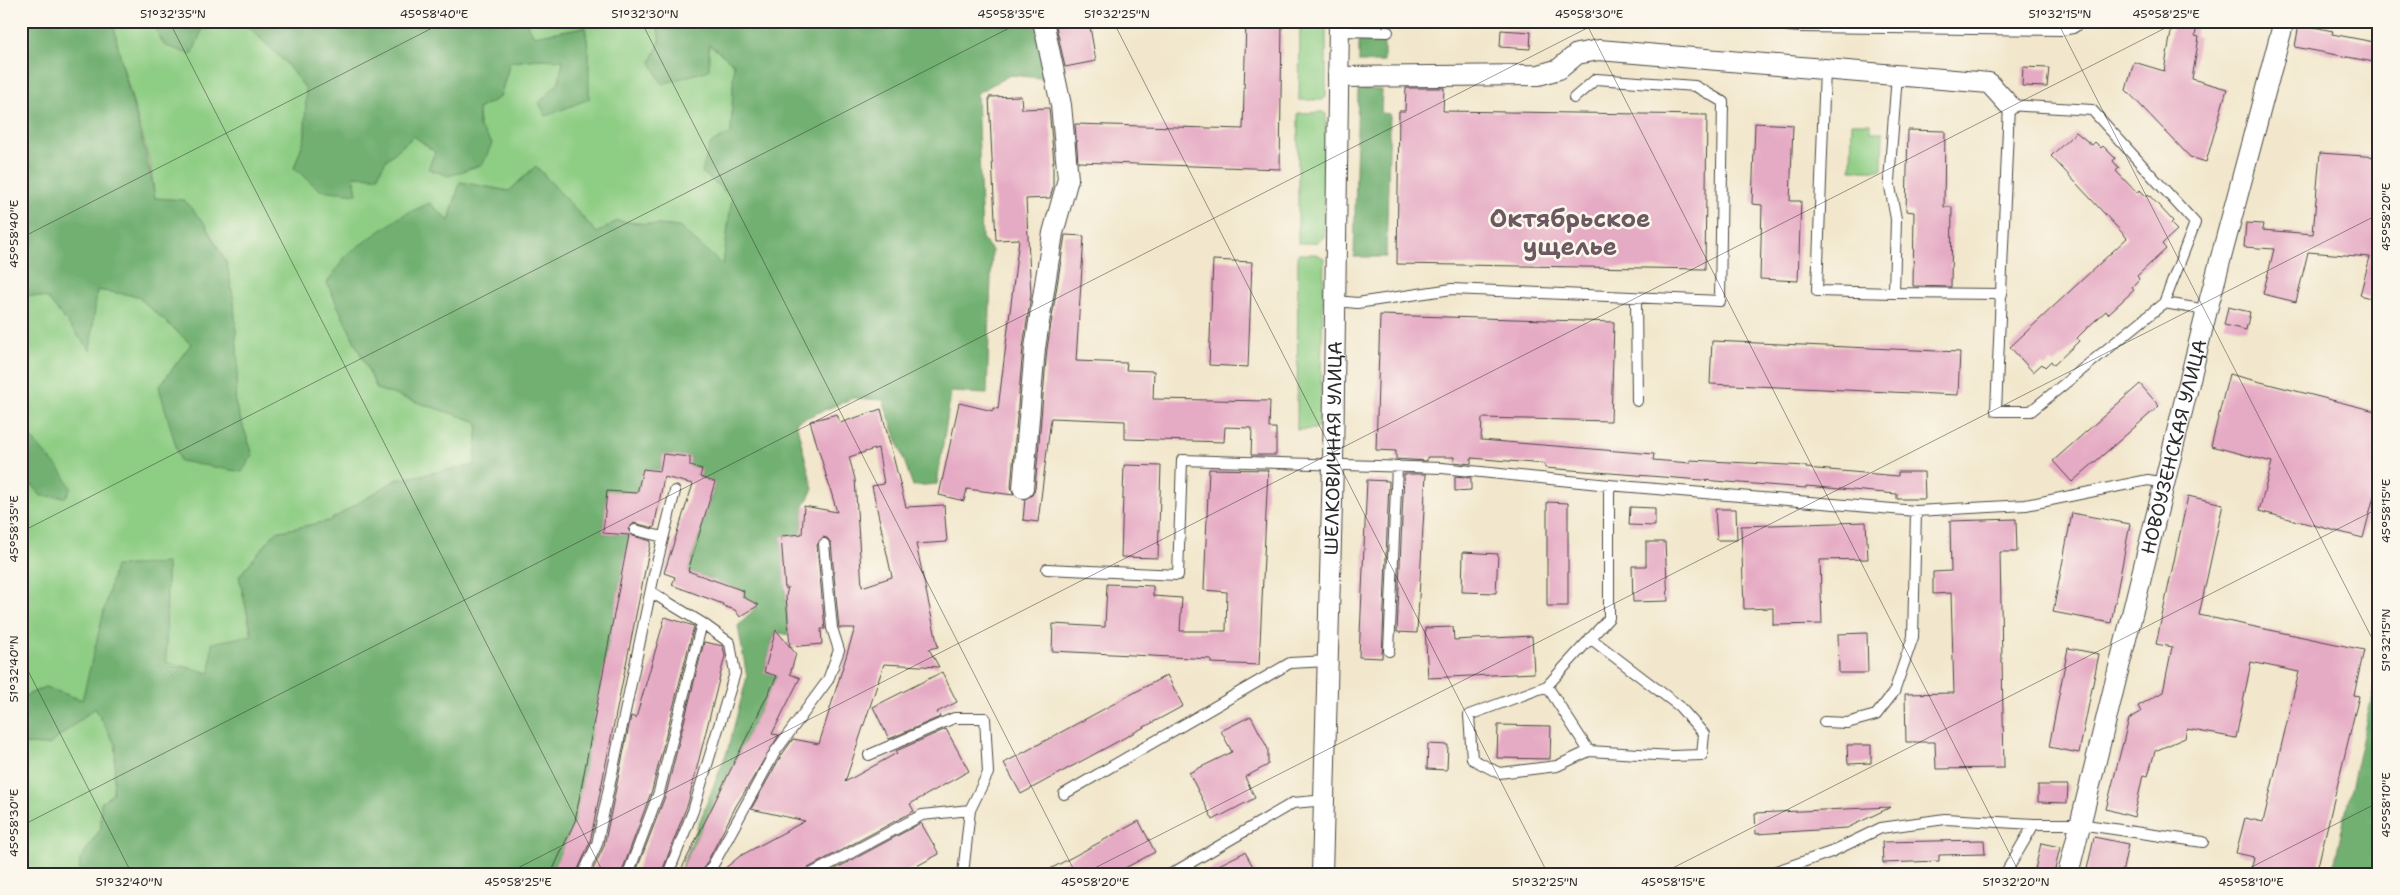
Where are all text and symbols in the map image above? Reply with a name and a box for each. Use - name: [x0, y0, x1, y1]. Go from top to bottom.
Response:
- text: 51°32'35"N: [140, 6, 206, 22]
- text: 45°58'40"E: [400, 6, 468, 22]
- text: 51°32'30"N: [611, 6, 679, 22]
- text: 45°58'35"E: [977, 6, 1045, 22]
- text: 51°32'25"N: [1084, 6, 1150, 22]
- text: 45°58'30"E: [1555, 6, 1623, 22]
- text: 51°32'15"N: [2028, 6, 2092, 22]
- text: 45°58'25"E: [2132, 6, 2200, 22]
- text: 45°58'20"E: [2378, 183, 2394, 251]
- text: 45°58'40"E: [6, 200, 22, 268]
- district label: Октябрьское ущелье: [1490, 203, 1650, 263]
- street label: НОВОУЗЕНСКАЯ УЛИЦА: [2135, 337, 2212, 557]
- street label: ШЕЛКОВИЧНАЯ УЛИЦА: [1318, 341, 1347, 556]
- text: 45°58'15"E: [2378, 479, 2394, 543]
- text: 45°58'35"E: [6, 495, 22, 563]
- text: 51°32'15"N: [2378, 608, 2394, 672]
- text: 51°32'40"N: [6, 635, 22, 703]
- text: 45°58'10"E: [2378, 772, 2394, 838]
- text: 45°58'30"E: [6, 789, 22, 857]
- text: 51°32'40"N: [95, 874, 163, 890]
- text: 45°58'25"E: [484, 874, 552, 890]
- text: 45°58'20"E: [1061, 874, 1129, 890]
- text: 51°32'25"N: [1512, 874, 1578, 890]
- text: 45°58'15"E: [1641, 874, 1705, 890]
- text: 51°32'20"N: [1982, 874, 2050, 890]
- text: 45°58'10"E: [2218, 874, 2284, 890]

